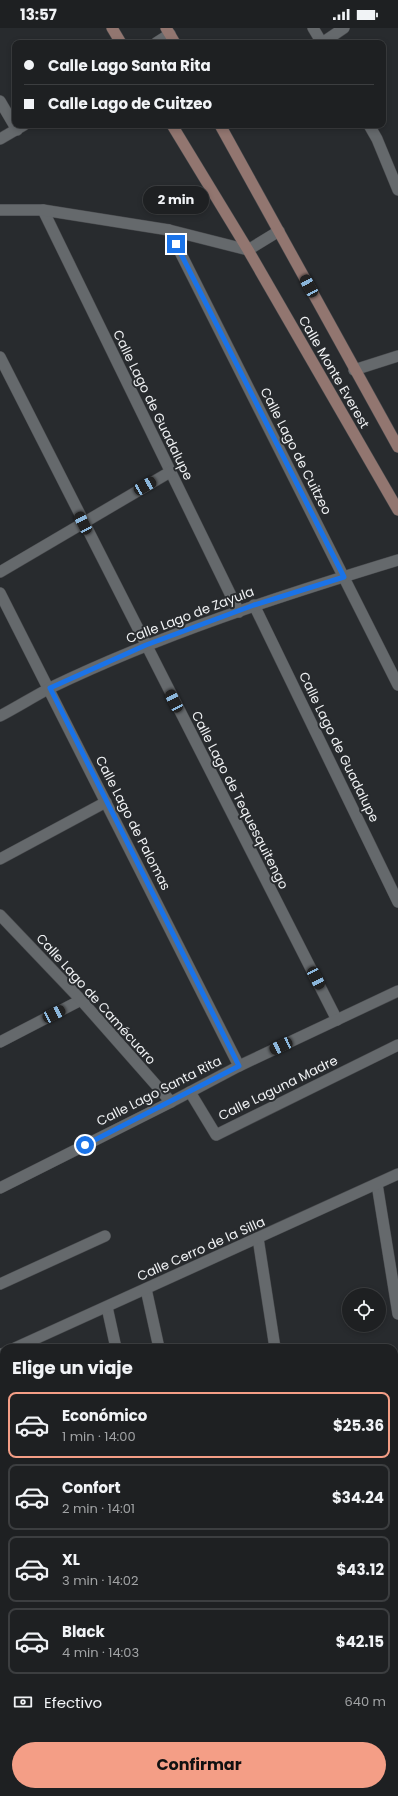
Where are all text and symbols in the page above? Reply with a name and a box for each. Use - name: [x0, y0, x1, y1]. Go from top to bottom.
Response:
- text: 13:57: [20, 4, 57, 25]
- text: Calle Lago Santa Rita: [48, 55, 211, 76]
- text: Calle Lago de Cuitzeo: [48, 93, 212, 114]
- callout: 2 min: [143, 186, 209, 214]
- text: 2 min: [158, 190, 194, 209]
- route end: [167, 235, 185, 253]
- car: [298, 273, 320, 299]
- street label: Calle Monte Everest: [294, 312, 374, 432]
- street label: Calle Lago de Guadalupe: [108, 327, 198, 483]
- street label: Calle Lago de Cuitzeo: [256, 384, 336, 518]
- car: [132, 475, 158, 497]
- car: [72, 510, 94, 536]
- street label: Calle Lago de Zayula: [123, 582, 257, 648]
- street label: Calle Lago de Guadalupe: [294, 669, 384, 825]
- car: [163, 688, 185, 714]
- street label: Calle Lago de Tequesquitengo: [187, 708, 293, 892]
- street label: Calle Lago de Palomas: [91, 752, 175, 894]
- street label: Calle Lago de Camécuaro: [32, 929, 160, 1069]
- car: [305, 965, 327, 991]
- car: [41, 1003, 67, 1025]
- car: [268, 1035, 294, 1057]
- street label: Calle Lago Santa Rita: [93, 1051, 225, 1131]
- street label: Calle Laguna Madre: [215, 1051, 341, 1125]
- route start: [76, 1136, 94, 1154]
- street label: Calle Cerro de la Silla: [134, 1212, 268, 1286]
- map controls: [342, 1288, 386, 1332]
- button: locate: [342, 1288, 386, 1332]
- text: Elige un viaje: [12, 1355, 133, 1380]
- text: Económico: [62, 1405, 147, 1426]
- icon: car: [14, 1407, 50, 1443]
- text: $25.36: [333, 1415, 384, 1436]
- text: 1 min · 14:00: [62, 1427, 136, 1446]
- text: Confort: [62, 1477, 121, 1498]
- icon: car: [14, 1479, 50, 1515]
- text: $34.24: [332, 1487, 384, 1508]
- text: 2 min · 14:01: [62, 1499, 135, 1518]
- text: XL: [62, 1549, 80, 1570]
- icon: car: [14, 1551, 50, 1587]
- text: $43.12: [336, 1559, 384, 1580]
- text: 3 min · 14:02: [62, 1571, 138, 1590]
- text: Black: [62, 1621, 105, 1642]
- icon: car: [14, 1623, 50, 1659]
- text: $42.15: [336, 1631, 384, 1652]
- text: 4 min · 14:03: [62, 1643, 139, 1662]
- icon: cash: [12, 1691, 34, 1713]
- text: Efectivo: [44, 1692, 102, 1713]
- text: 640 m: [345, 1692, 386, 1711]
- button: Confirmar: [12, 1742, 386, 1788]

